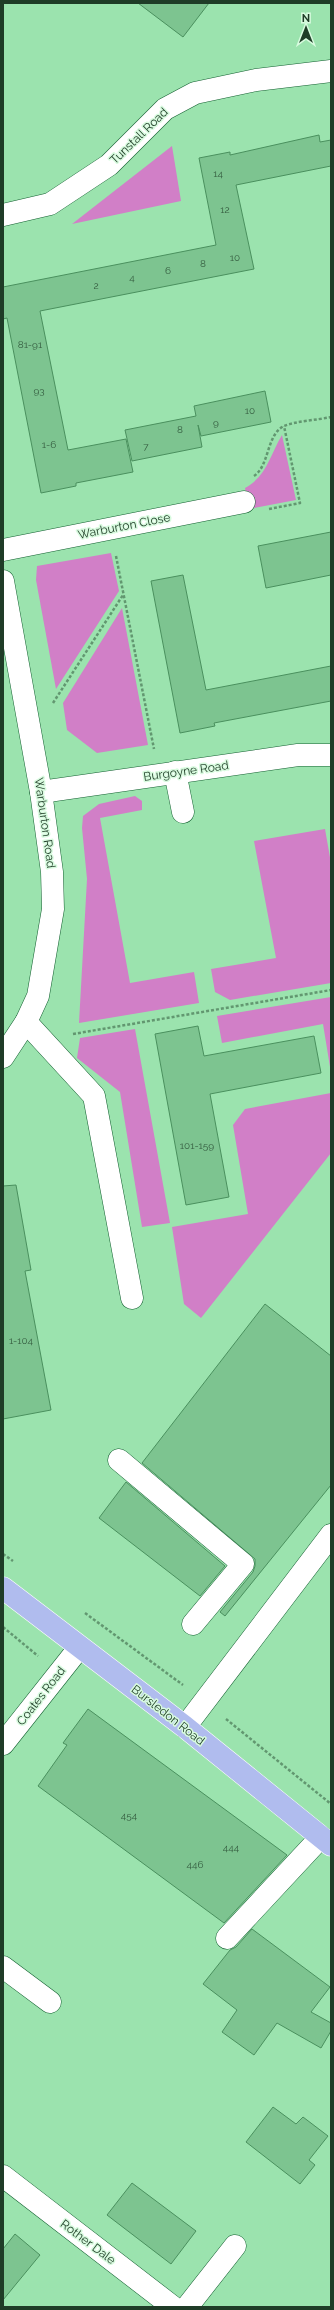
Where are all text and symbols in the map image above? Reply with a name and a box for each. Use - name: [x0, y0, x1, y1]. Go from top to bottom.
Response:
- north arrow: [286, 8, 326, 48]
- text: N: [302, 12, 310, 25]
- street label: Tunstall Road: [107, 105, 171, 167]
- house number: 14: [213, 168, 223, 179]
- house number: 12: [220, 204, 230, 215]
- house number: 10: [230, 252, 240, 263]
- house number: 8: [200, 258, 206, 269]
- house number: 6: [165, 265, 171, 276]
- house number: 4: [129, 272, 135, 283]
- house number: 2: [93, 280, 99, 291]
- house number: 81-91: [18, 339, 43, 350]
- house number: 93: [33, 385, 45, 396]
- house number: 10: [245, 405, 255, 416]
- house number: 9: [213, 417, 219, 428]
- house number: 8: [177, 424, 183, 435]
- house number: 1-6: [42, 439, 56, 450]
- house number: 7: [143, 441, 149, 452]
- street label: Warburton Close: [77, 510, 171, 542]
- street label: Burgoyne Road: [142, 758, 230, 784]
- street label: Warburton Road: [32, 777, 58, 869]
- house number: 101-159: [180, 1140, 214, 1151]
- house number: 1-104: [9, 1335, 34, 1346]
- street label: Coates Road: [14, 1664, 68, 1728]
- street label: Bursledon Road: [129, 1682, 207, 1748]
- house number: 454: [121, 1810, 138, 1821]
- house number: 444: [223, 1842, 240, 1853]
- house number: 446: [187, 1859, 203, 1870]
- street label: Rother Dale: [58, 2217, 118, 2267]

